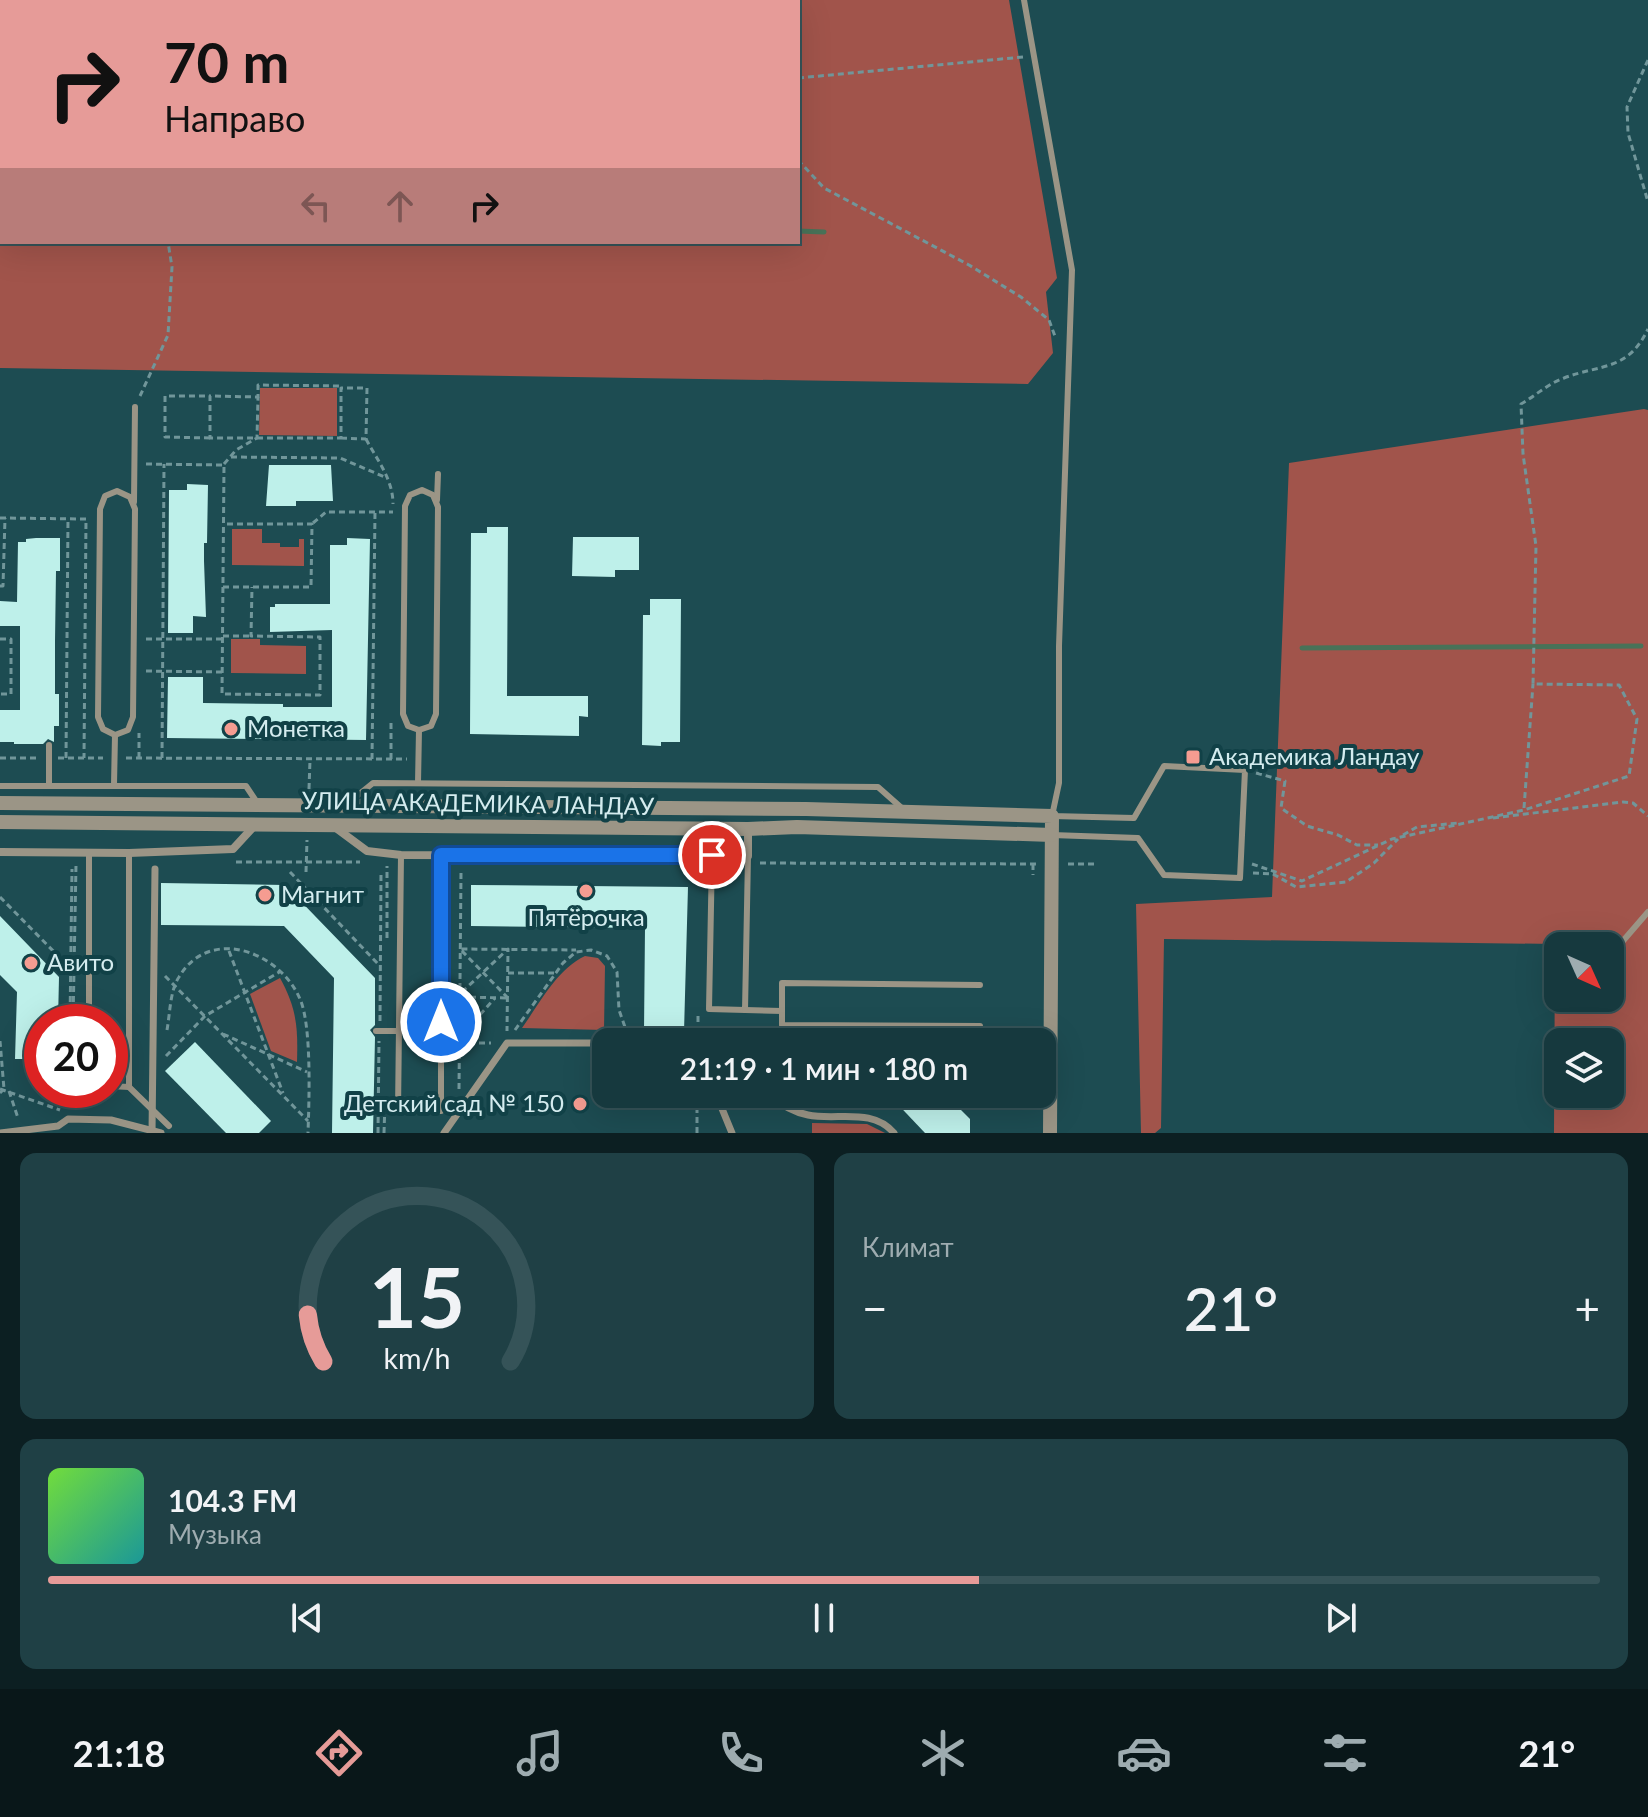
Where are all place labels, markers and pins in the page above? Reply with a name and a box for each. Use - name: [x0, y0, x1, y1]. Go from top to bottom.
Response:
- place label: Монетка: [247, 713, 345, 742]
- marker: Монетка: [222, 720, 240, 738]
- place label: Академика Ландау: [1209, 741, 1420, 770]
- marker: Академика Ландау: [1184, 748, 1202, 766]
- pin: [678, 821, 746, 889]
- place label: Магнит: [281, 879, 364, 908]
- marker: Пятёрочка: [577, 882, 595, 900]
- marker: Магнит: [256, 886, 274, 904]
- place label: Пятёрочка: [527, 902, 645, 931]
- place label: Авито: [47, 947, 114, 976]
- marker: Авито: [22, 954, 40, 972]
- place label: Детский сад № 150: [344, 1088, 564, 1117]
- marker: Детский сад № 150: [571, 1095, 589, 1113]

